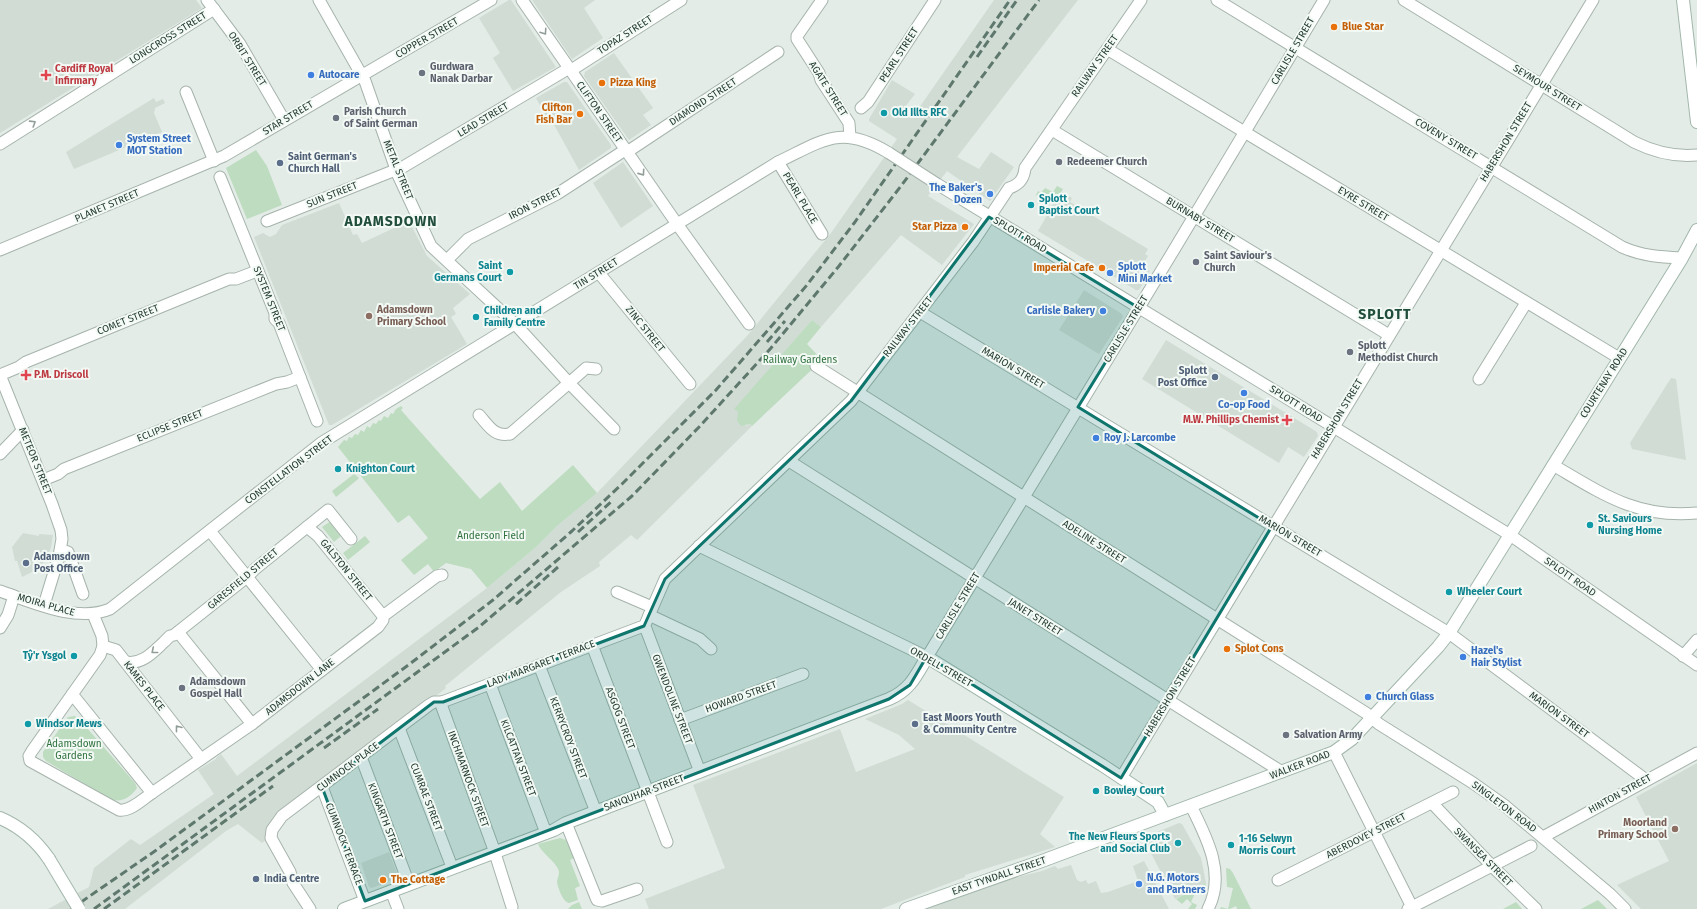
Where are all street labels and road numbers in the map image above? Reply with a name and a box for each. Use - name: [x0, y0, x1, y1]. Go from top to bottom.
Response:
- street label: LONGCROSS STREET: [127, 9, 210, 67]
- street label: TOPAZ STREET: [595, 12, 655, 57]
- street label: CARLISLE STREET: [1269, 14, 1318, 87]
- street label: COPPER STREET: [394, 15, 461, 61]
- street label: PEARL STREET: [877, 25, 922, 85]
- street label: ORBIT STREET: [225, 29, 269, 89]
- street label: RAILWAY STREET: [1069, 32, 1121, 99]
- street label: AGATE STREET: [806, 59, 850, 119]
- street label: SEYMOUR STREET: [1511, 62, 1584, 114]
- street label: DIAMOND STREET: [667, 75, 740, 128]
- street label: CLIFTON STREET: [573, 79, 625, 146]
- street label: STAR STREET: [261, 98, 316, 138]
- street label: HABERSHON STREET: [1477, 99, 1535, 184]
- street label: LEAD STREET: [455, 100, 511, 140]
- street label: COVENY STREET: [1413, 116, 1480, 163]
- street label: METAL STREET: [381, 138, 416, 202]
- street label: PEARL PLACE: [780, 170, 820, 226]
- street label: SUN STREET: [305, 179, 360, 211]
- street label: EYRE STREET: [1335, 184, 1391, 224]
- street label: IRON STREET: [507, 185, 564, 222]
- street label: PLANET STREET: [73, 187, 142, 225]
- street label: BURNABY STREET: [1164, 195, 1237, 246]
- street label: SPLOTT ROAD: [991, 214, 1049, 256]
- street label: TIN STREET: [572, 255, 621, 292]
- street label: SYSTEM STREET: [251, 265, 288, 334]
- street label: CARLISLE STREET: [1101, 293, 1151, 365]
- street label: RAILWAY STREET: [881, 294, 936, 360]
- street label: COMET STREET: [95, 302, 161, 338]
- street label: ZINC STREET: [623, 304, 668, 355]
- street label: MARION STREET: [979, 345, 1047, 392]
- street label: COURTENAY ROAD: [1578, 346, 1630, 420]
- street label: HABERSHON STREET: [1308, 376, 1366, 461]
- street label: SPLOTT ROAD: [1267, 383, 1325, 425]
- street label: ECLIPSE STREET: [135, 407, 206, 445]
- street label: METEOR STREET: [16, 426, 54, 497]
- street label: CONSTELLATION STREET: [243, 433, 336, 507]
- street label: MARION STREET: [1256, 513, 1324, 560]
- street label: ADELINE STREET: [1060, 518, 1129, 567]
- street label: GALSTON STREET: [318, 537, 375, 604]
- street label: GARESFIELD STREET: [205, 545, 281, 612]
- street label: SPLOTT ROAD: [1542, 555, 1598, 599]
- street label: CARLISLE STREET: [933, 570, 983, 642]
- street label: MOIRA PLACE: [16, 591, 76, 619]
- street label: JANET STREET: [1006, 596, 1065, 639]
- street label: LADY MARGARET TERRACE: [485, 638, 597, 690]
- street label: ORDELL STREET: [908, 644, 975, 690]
- street label: GWENDOLINE STREET: [649, 652, 695, 746]
- street label: HABERSHON STREET: [1141, 654, 1199, 739]
- street label: ADAMSDOWN LANE: [263, 656, 337, 718]
- street label: KAMES PLACE: [121, 659, 167, 713]
- street label: HOWARD STREET: [704, 678, 779, 715]
- street label: ASGOG STREET: [603, 685, 638, 752]
- street label: MARION STREET: [1527, 689, 1592, 741]
- street label: KERRYCROY STREET: [547, 695, 589, 781]
- street label: KILCATTAN STREET: [498, 718, 539, 799]
- street label: INCHMARNOCK STREET: [445, 729, 491, 830]
- street label: CUMNOCK PLACE: [314, 740, 382, 794]
- street label: WALKER ROAD: [1268, 748, 1332, 782]
- street label: CUMRAE STREET: [407, 761, 445, 834]
- street label: HINTON STREET: [1586, 771, 1654, 816]
- street label: SANQUHAR STREET: [602, 772, 687, 814]
- street label: SINGLETON ROAD: [1469, 779, 1539, 835]
- street label: KINGARTH STREET: [365, 781, 405, 862]
- street label: CUMNOCK TERRACE: [323, 801, 365, 887]
- street label: ABERDOVEY STREET: [1324, 810, 1409, 861]
- street label: SWANSEA STREET: [1451, 825, 1515, 889]
- street label: EAST TYNDALL STREET: [950, 854, 1048, 898]

